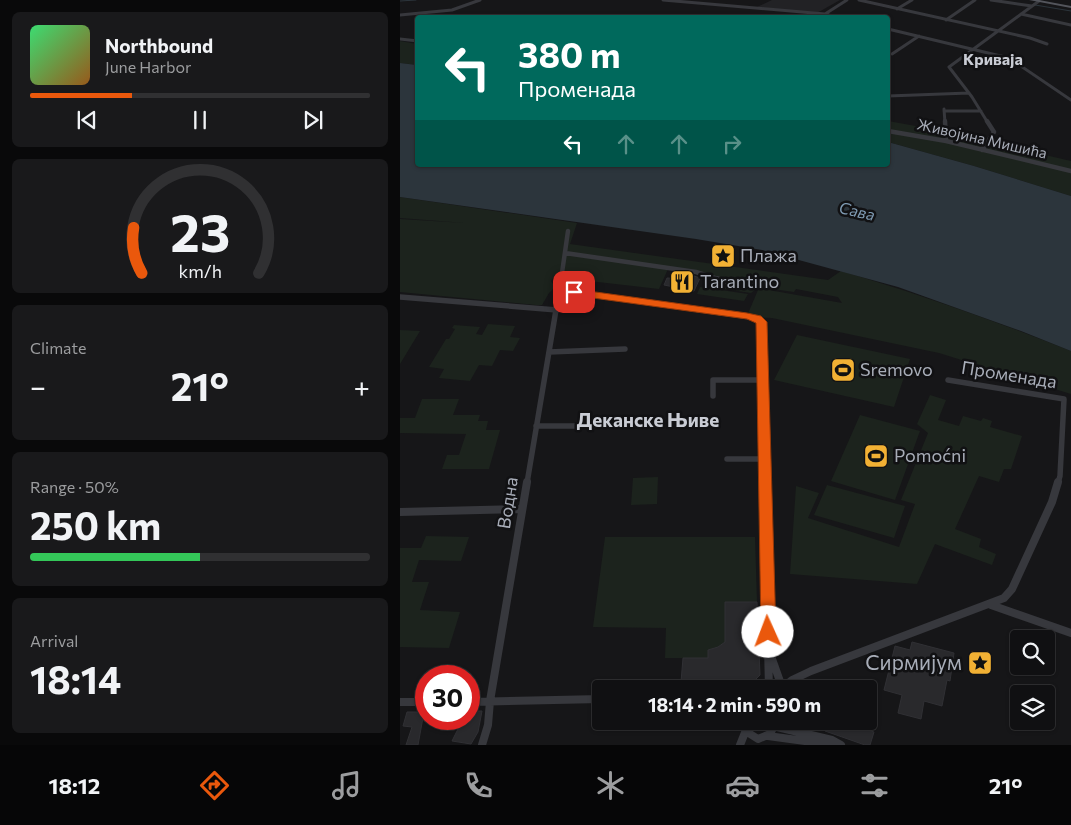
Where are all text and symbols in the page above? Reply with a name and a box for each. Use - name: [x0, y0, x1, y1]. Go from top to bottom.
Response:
- text: 380 m: [518, 32, 621, 75]
- text: Northbound: [105, 34, 213, 57]
- icon: left: [435, 35, 500, 100]
- district label: Криваја: [963, 49, 1023, 68]
- text: June Harbor: [105, 57, 191, 76]
- text: Променада: [518, 75, 636, 102]
- icon: previous: [73, 106, 101, 134]
- icon: pause: [186, 106, 214, 134]
- icon: next: [299, 106, 327, 134]
- street label: Живојина Мишића: [915, 114, 1049, 162]
- icon: left: [559, 130, 587, 158]
- icon: ahead: [612, 130, 640, 158]
- icon: ahead: [665, 130, 693, 158]
- icon: right: [718, 130, 746, 158]
- water label: Сава: [837, 197, 877, 224]
- text: 23: [170, 199, 230, 263]
- place icon: Плажа: [710, 243, 736, 269]
- place label: Плажа: [740, 244, 797, 266]
- text: km/h: [178, 260, 222, 282]
- restaurant icon: Tarantino: [669, 269, 695, 295]
- place label: Tarantino: [700, 270, 779, 292]
- pin: [553, 271, 595, 313]
- icon: arrive: [560, 278, 588, 306]
- text: Climate: [30, 338, 86, 357]
- street label: Променада: [960, 356, 1058, 392]
- sports icon: Sremovo: [830, 357, 856, 383]
- place label: Sremovo: [860, 358, 933, 380]
- text: 21°: [171, 362, 229, 409]
- text: −: [30, 369, 46, 403]
- text: +: [354, 369, 370, 403]
- district label: Деканске Њиве: [577, 408, 719, 431]
- sports icon: Pomoćni: [863, 443, 889, 469]
- place label: Pomoćni: [894, 444, 966, 466]
- street label: Водна: [492, 475, 522, 530]
- text: Range · 50%: [30, 477, 119, 496]
- text: 250 km: [30, 501, 161, 548]
- position arrow: [741, 605, 793, 657]
- map controls: [1010, 630, 1055, 730]
- button: search: [1010, 630, 1055, 675]
- text: Arrival: [30, 631, 78, 650]
- place label: Сирмијум: [865, 649, 962, 674]
- place icon: Сирмијум: [967, 650, 993, 676]
- text: 18:14: [30, 655, 121, 702]
- speed limit sign: 30: [415, 665, 480, 730]
- button: layers: [1010, 685, 1055, 730]
- text: 18:14 · 2 min · 590 m: [648, 693, 821, 716]
- icon: directions: [197, 768, 232, 803]
- icon: music: [329, 768, 364, 803]
- icon: phone: [461, 768, 496, 803]
- icon: climate: [593, 768, 628, 803]
- icon: car: [725, 768, 760, 803]
- icon: filters: [857, 768, 892, 803]
- text: 18:12: [48, 772, 100, 799]
- text: 21°: [989, 772, 1022, 799]

